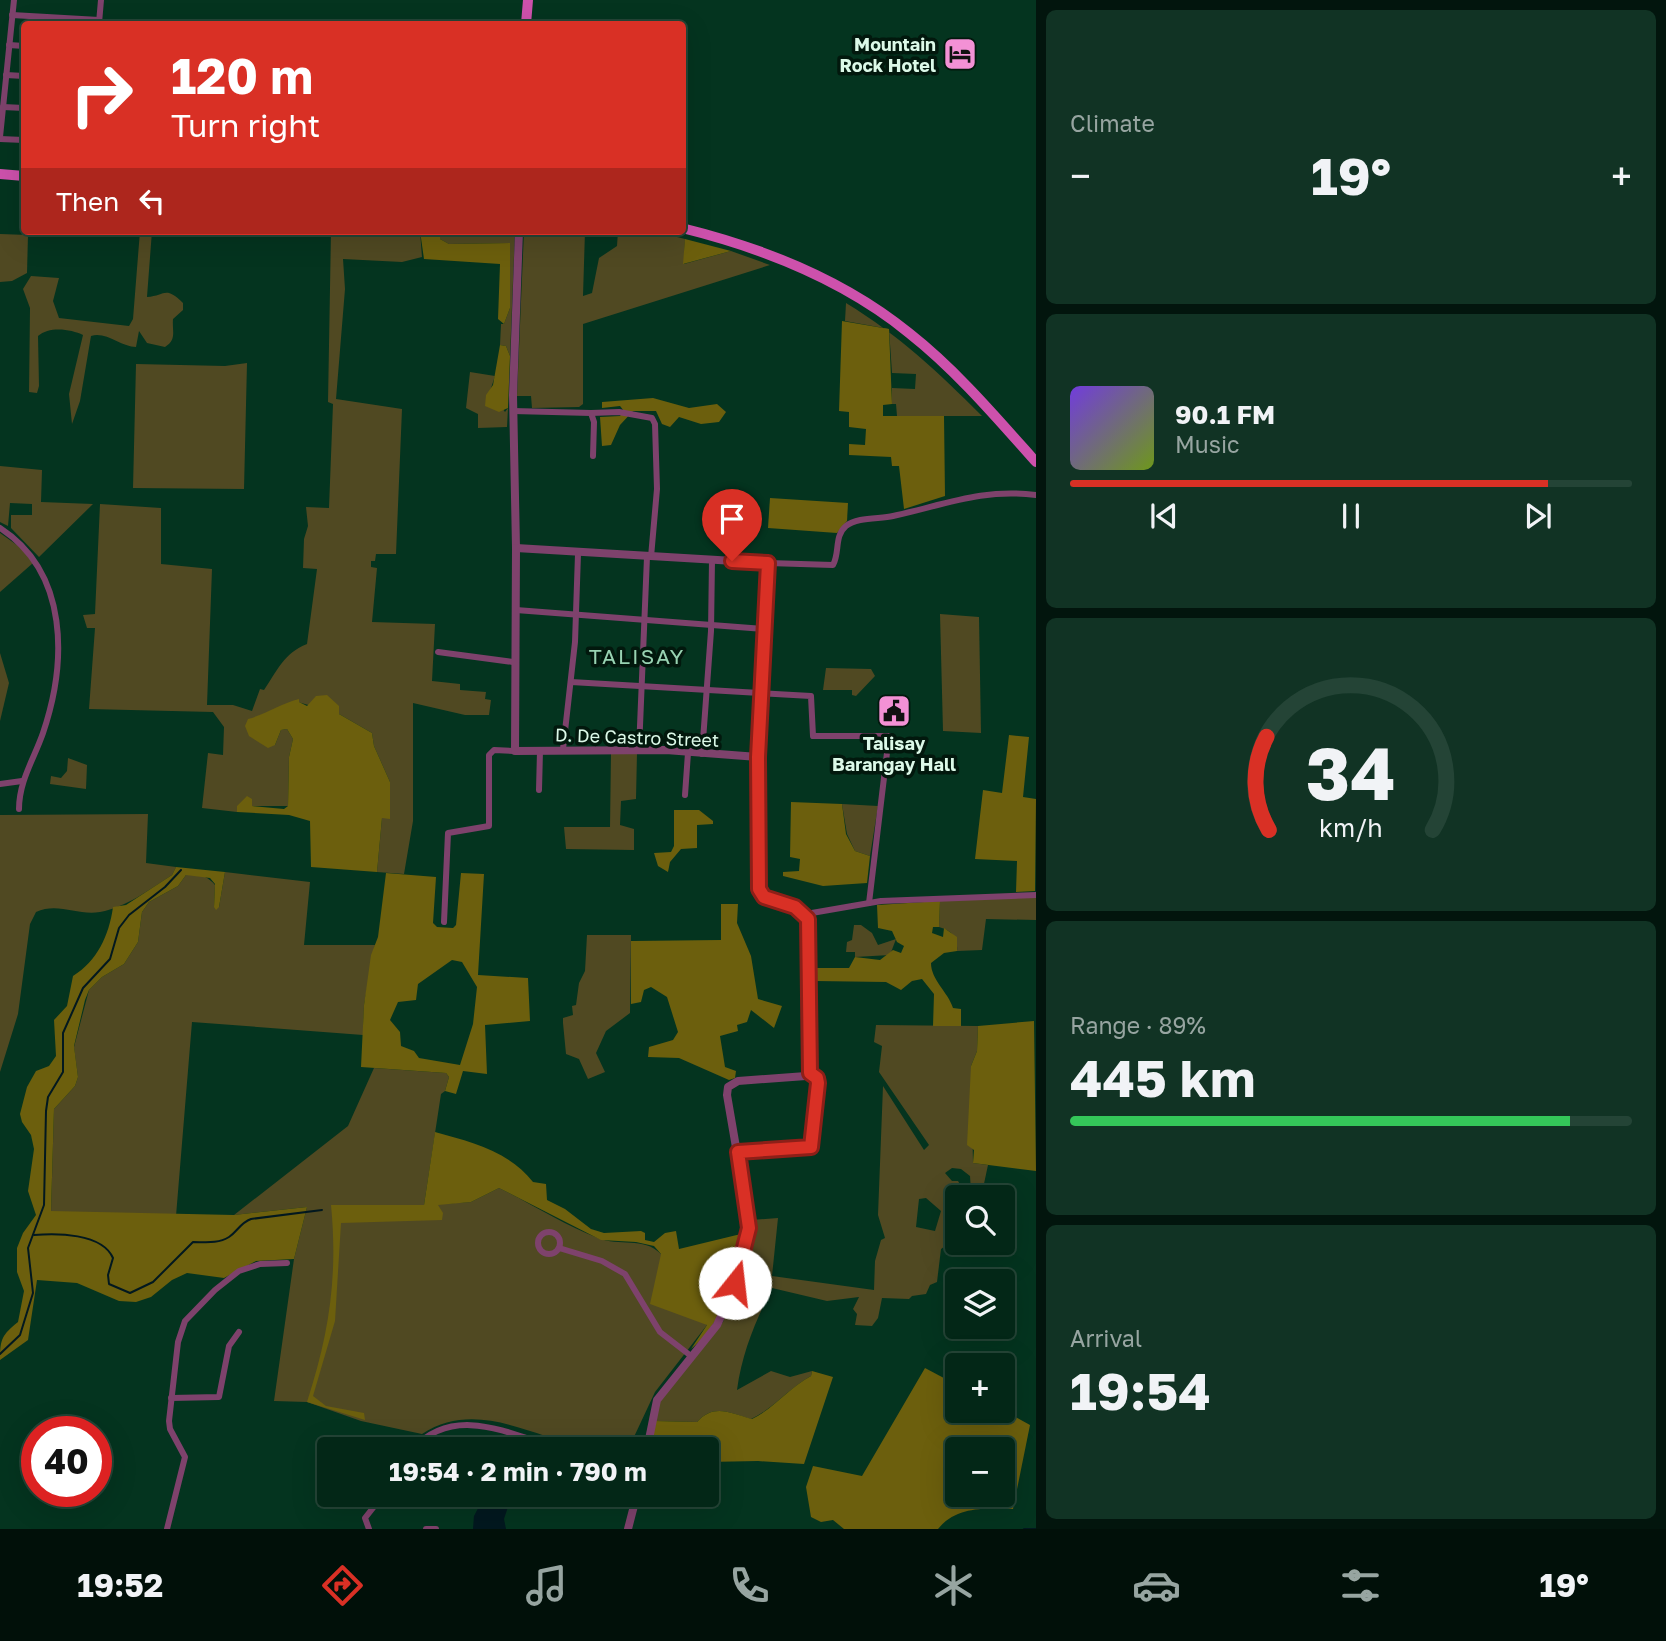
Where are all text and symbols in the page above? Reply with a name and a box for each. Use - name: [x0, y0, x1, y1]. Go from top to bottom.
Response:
- place label: Mountain Rock Hotel: [839, 33, 936, 76]
- hotel icon: Mountain Rock Hotel: [941, 35, 979, 73]
- text: 120 m: [171, 46, 313, 105]
- icon: right: [56, 49, 147, 140]
- text: Turn right: [171, 106, 320, 144]
- text: Climate: [1070, 109, 1155, 137]
- text: 19°: [1311, 144, 1391, 206]
- text: −: [1070, 153, 1091, 198]
- text: +: [1611, 153, 1632, 198]
- icon: left: [133, 182, 171, 220]
- text: Then: [56, 186, 119, 217]
- text: 90.1 FM: [1175, 399, 1275, 430]
- text: Music: [1175, 430, 1240, 458]
- pin: [702, 489, 762, 561]
- icon: previous: [1145, 497, 1183, 535]
- icon: pause: [1332, 497, 1370, 535]
- icon: next: [1519, 497, 1557, 535]
- icon: arrive: [713, 500, 751, 538]
- district label: TALISAY: [589, 643, 685, 669]
- public building icon: Talisay Barangay Hall: [875, 692, 913, 730]
- street label: D. De Castro Street: [555, 723, 719, 751]
- text: 34: [1306, 730, 1396, 817]
- place label: Talisay Barangay Hall: [832, 732, 956, 775]
- text: km/h: [1319, 812, 1383, 843]
- text: Range · 89%: [1070, 1011, 1206, 1039]
- text: 445 km: [1070, 1046, 1255, 1108]
- map controls: [945, 1185, 1015, 1507]
- button: search: [945, 1185, 1015, 1255]
- position arrow: [698, 1246, 772, 1320]
- button: layers: [945, 1269, 1015, 1339]
- text: Arrival: [1070, 1324, 1142, 1352]
- button: +: [945, 1353, 1015, 1423]
- text: 19:54: [1070, 1359, 1211, 1421]
- speed limit sign: 40: [21, 1416, 112, 1507]
- button: −: [945, 1437, 1015, 1507]
- text: 19:54 · 2 min · 790 m: [389, 1456, 647, 1487]
- icon: directions: [318, 1561, 367, 1610]
- icon: music: [522, 1561, 571, 1610]
- icon: phone: [725, 1561, 774, 1610]
- icon: climate: [929, 1561, 978, 1610]
- icon: car: [1132, 1561, 1181, 1610]
- icon: filters: [1336, 1561, 1385, 1610]
- text: 19:52: [77, 1566, 163, 1604]
- text: 19°: [1539, 1566, 1589, 1604]

